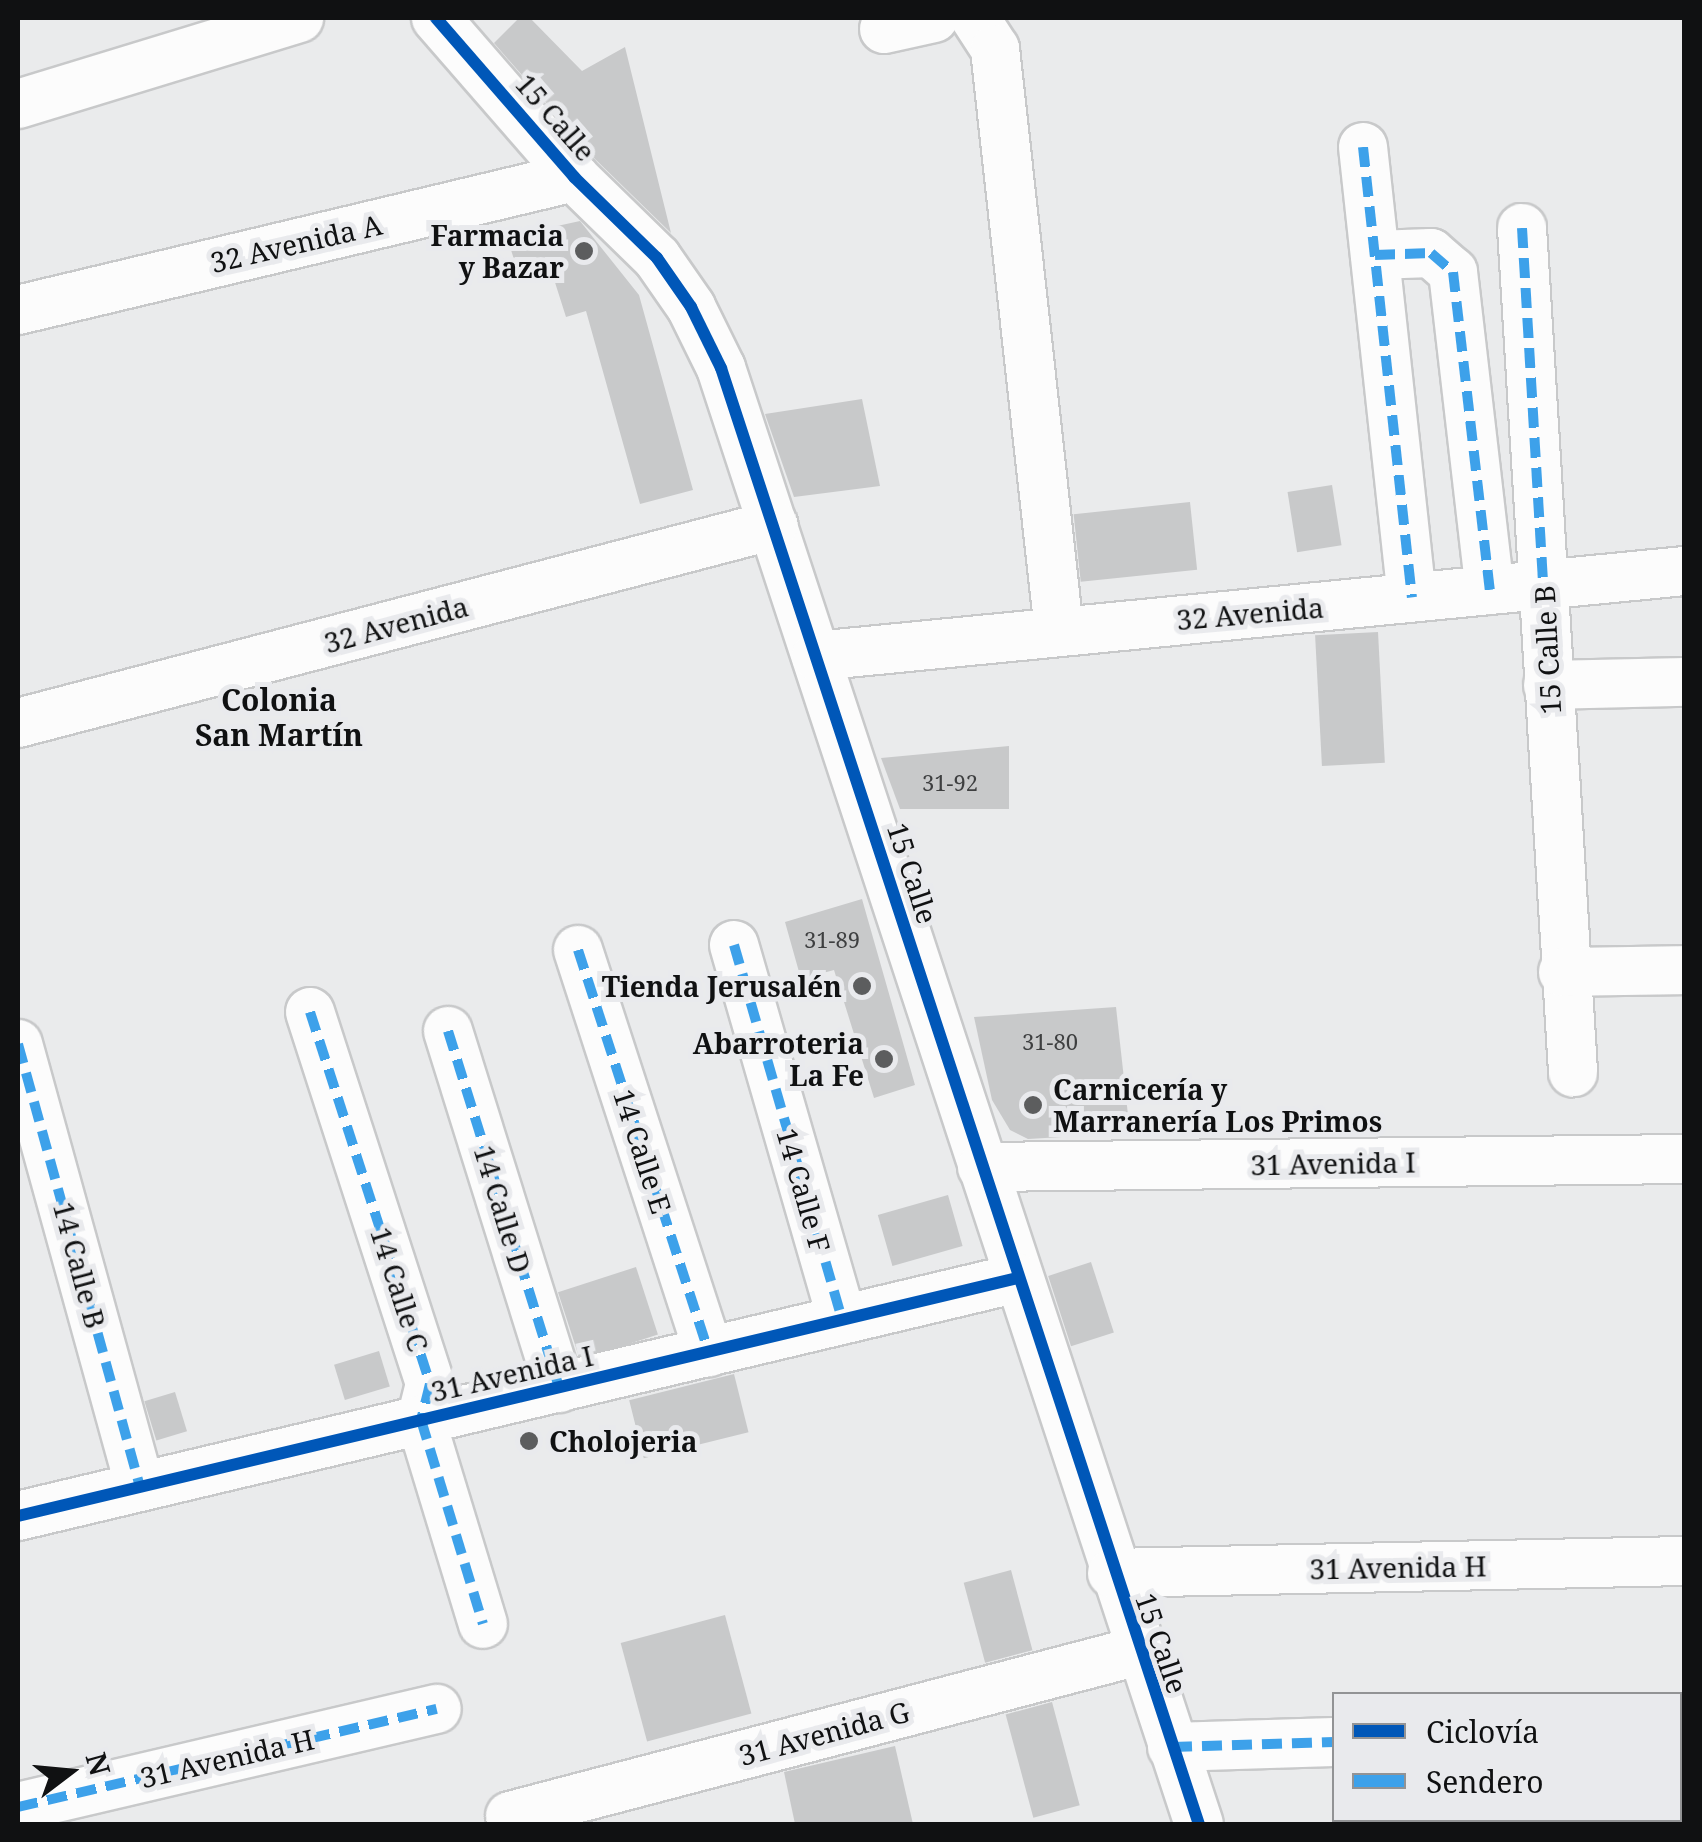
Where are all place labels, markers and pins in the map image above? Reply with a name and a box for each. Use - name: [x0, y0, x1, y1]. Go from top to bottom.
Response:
- place label: Farmacia y Bazar: [430, 218, 564, 284]
- marker: Farmacia y Bazar: [573, 240, 595, 262]
- place label: Tienda Jerusalén: [602, 969, 842, 1003]
- marker: Tienda Jerusalén: [851, 975, 873, 997]
- place label: Abarroteria La Fe: [693, 1026, 864, 1092]
- marker: Abarroteria La Fe: [873, 1048, 895, 1070]
- place label: Carnicería y Marranería Los Primos: [1053, 1072, 1382, 1138]
- marker: Carnicería y Marranería Los Primos: [1022, 1094, 1044, 1116]
- place label: Cholojeria: [549, 1424, 698, 1458]
- marker: Cholojeria: [518, 1430, 540, 1452]

